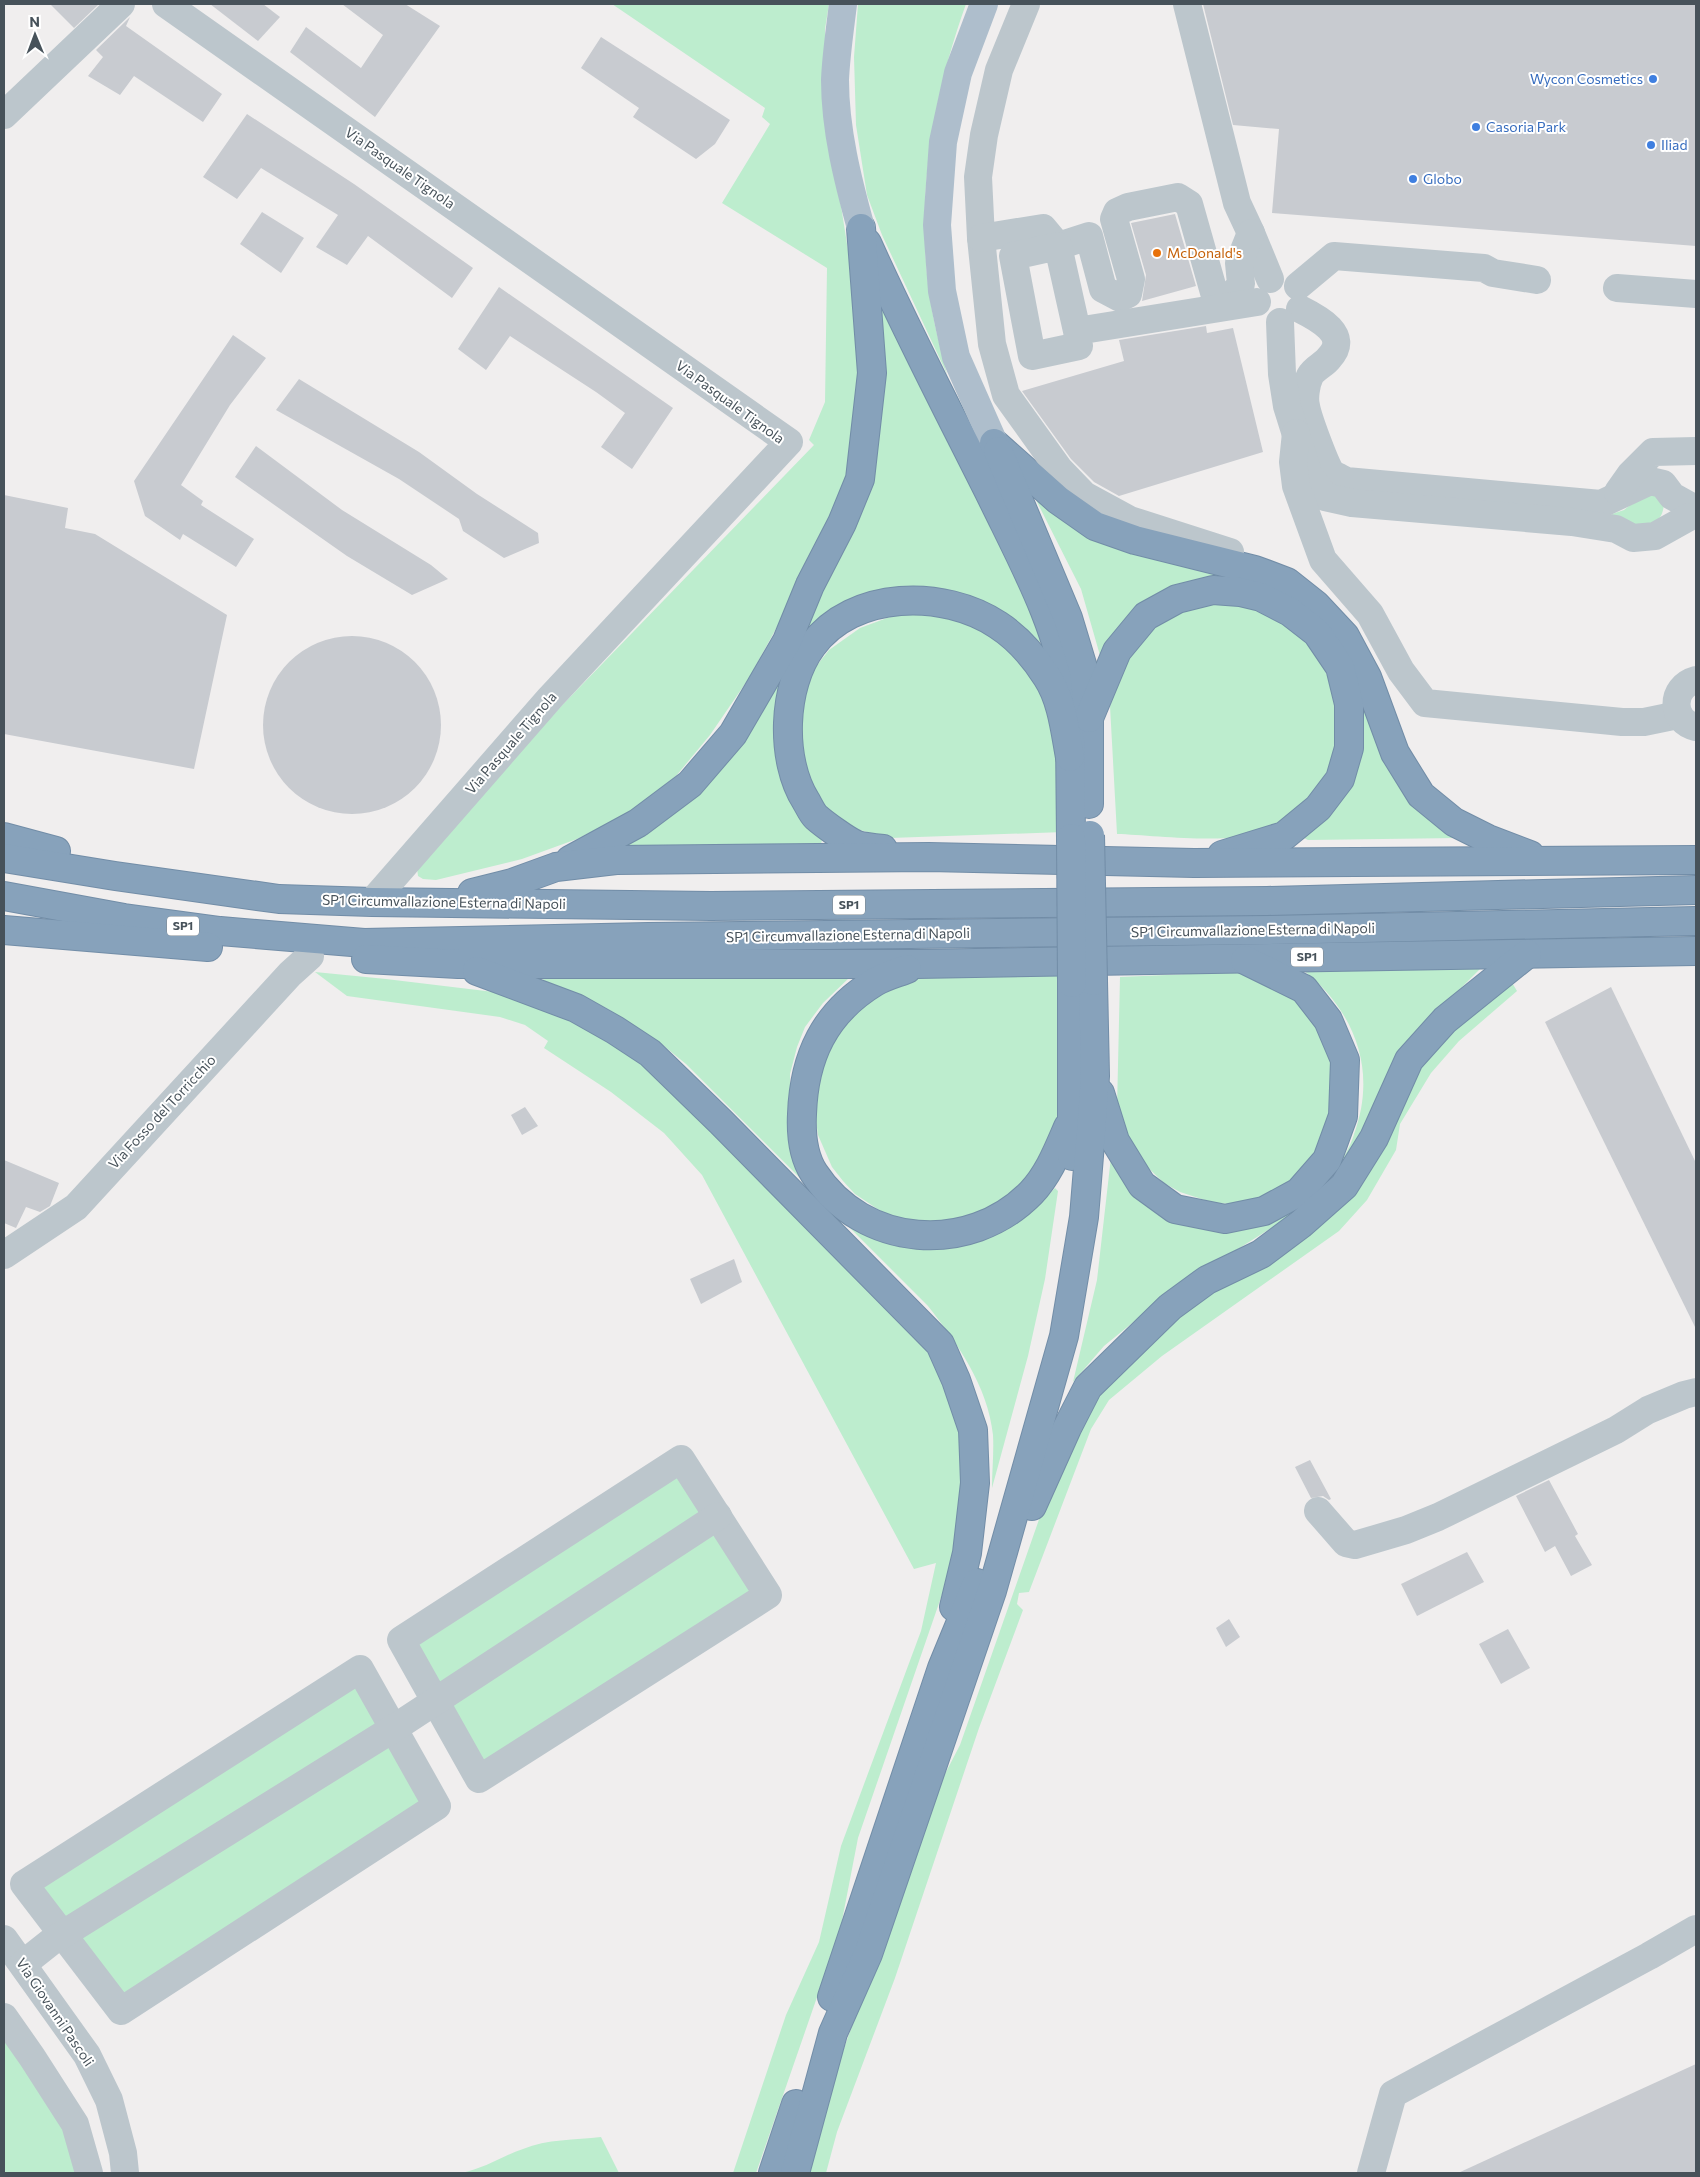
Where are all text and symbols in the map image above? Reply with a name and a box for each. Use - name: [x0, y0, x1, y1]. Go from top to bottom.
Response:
- north arrow: [10, 10, 60, 60]
- text: N: [29, 13, 40, 30]
- place label: Wycon Cosmetics: [1530, 70, 1643, 87]
- marker: Wycon Cosmetics: [1647, 73, 1659, 85]
- place label: Casoria Park: [1486, 118, 1567, 135]
- marker: Casoria Park: [1470, 121, 1482, 133]
- street label: Via Pasquale Tignola: [342, 123, 458, 212]
- place label: Iliad: [1661, 136, 1687, 153]
- marker: Iliad: [1645, 139, 1657, 151]
- place label: Globo: [1423, 170, 1462, 187]
- marker: Globo: [1407, 173, 1419, 185]
- place label: McDonald's: [1167, 244, 1242, 261]
- marker: McDonald's: [1151, 247, 1163, 259]
- street label: Via Pasquale Tignola: [673, 356, 788, 447]
- street label: Via Pasquale Tignola: [462, 688, 560, 797]
- street label: SP1 Circumvallazione Esterna di Napoli: [322, 891, 566, 912]
- road number: SP1: [833, 896, 865, 914]
- road number: SP1: [167, 916, 199, 936]
- street label: SP1 Circumvallazione Esterna di Napoli: [1131, 919, 1375, 940]
- street label: SP1 Circumvallazione Esterna di Napoli: [726, 924, 970, 945]
- road number: SP1: [1291, 948, 1323, 966]
- street label: Via Fosso del Torricchio: [104, 1051, 219, 1172]
- street label: Via Giovanni Pascoli: [13, 1954, 98, 2069]

